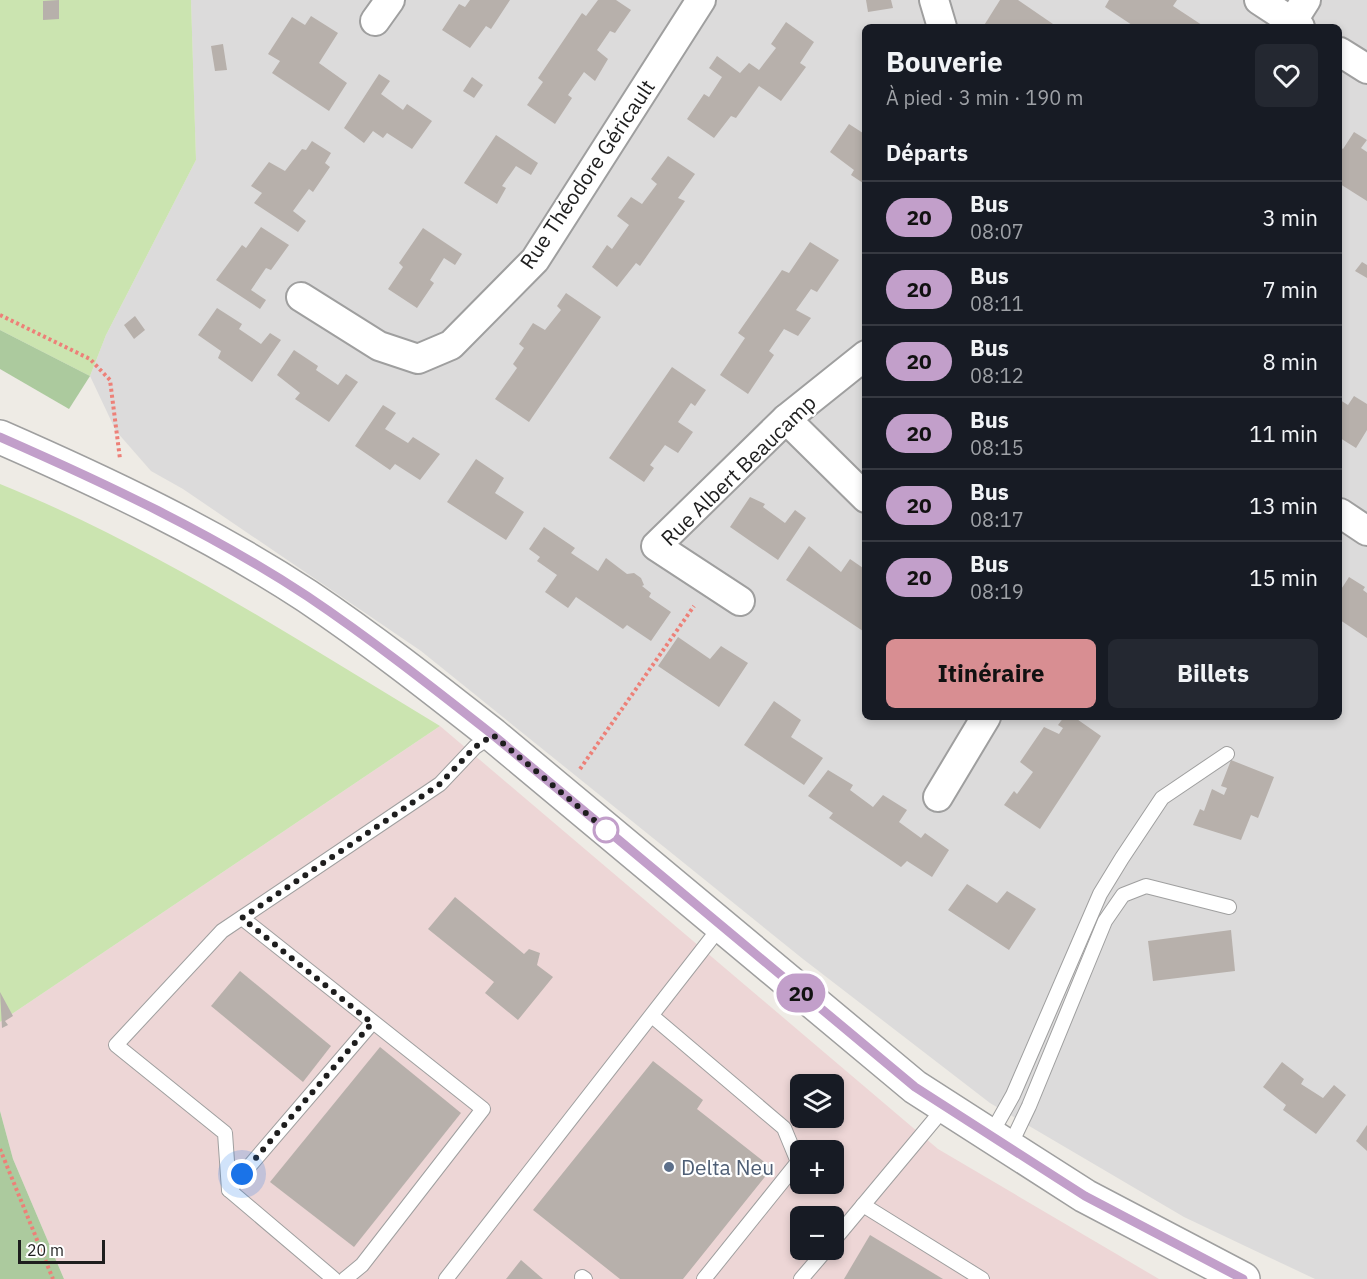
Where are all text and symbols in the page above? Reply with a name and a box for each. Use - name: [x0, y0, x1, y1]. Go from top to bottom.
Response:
- text: Bouverie: [886, 43, 1003, 80]
- button: heart: [1255, 44, 1318, 107]
- street label: Rue Théodore Géricault: [513, 74, 661, 274]
- text: À pied · 3 min · 190 m: [886, 84, 1083, 111]
- text: Départs: [886, 138, 968, 167]
- text: Bus: [970, 189, 1009, 218]
- text: 20: [906, 203, 932, 231]
- text: 3 min: [1262, 203, 1318, 232]
- text: 08:07: [970, 218, 1024, 245]
- text: Bus: [970, 261, 1009, 290]
- text: 20: [906, 275, 932, 303]
- text: 7 min: [1262, 275, 1318, 304]
- text: 08:11: [970, 290, 1024, 317]
- text: Bus: [970, 333, 1009, 362]
- text: 20: [906, 347, 932, 375]
- text: 8 min: [1262, 347, 1318, 376]
- text: 08:12: [970, 362, 1024, 389]
- street label: Rue Albert Beaucamp: [654, 389, 822, 551]
- text: Bus: [970, 405, 1009, 434]
- text: 20: [906, 419, 932, 447]
- text: 11 min: [1249, 419, 1318, 448]
- text: 08:15: [970, 434, 1024, 461]
- text: Bus: [970, 477, 1009, 506]
- text: 20: [906, 491, 932, 519]
- text: 13 min: [1249, 491, 1318, 520]
- text: 08:17: [970, 506, 1024, 533]
- text: Bus: [970, 549, 1009, 578]
- text: 20: [906, 563, 932, 591]
- text: 15 min: [1249, 563, 1318, 592]
- text: 08:19: [970, 578, 1024, 605]
- button: Itinéraire: [886, 639, 1096, 708]
- button: Billets: [1108, 639, 1318, 708]
- unlabelled marker: [593, 817, 619, 843]
- line badge: 20: [774, 974, 828, 1012]
- text: 20: [788, 979, 814, 1007]
- map controls: [790, 1074, 844, 1260]
- button: layers: [790, 1074, 844, 1128]
- button: +: [790, 1140, 844, 1194]
- place label: Delta Neu: [681, 1153, 774, 1181]
- your location: [227, 1159, 257, 1189]
- marker: Delta Neu: [662, 1160, 676, 1174]
- button: −: [790, 1206, 844, 1260]
- scale bar: [18, 1237, 105, 1264]
- text: 20 m: [27, 1240, 64, 1260]

